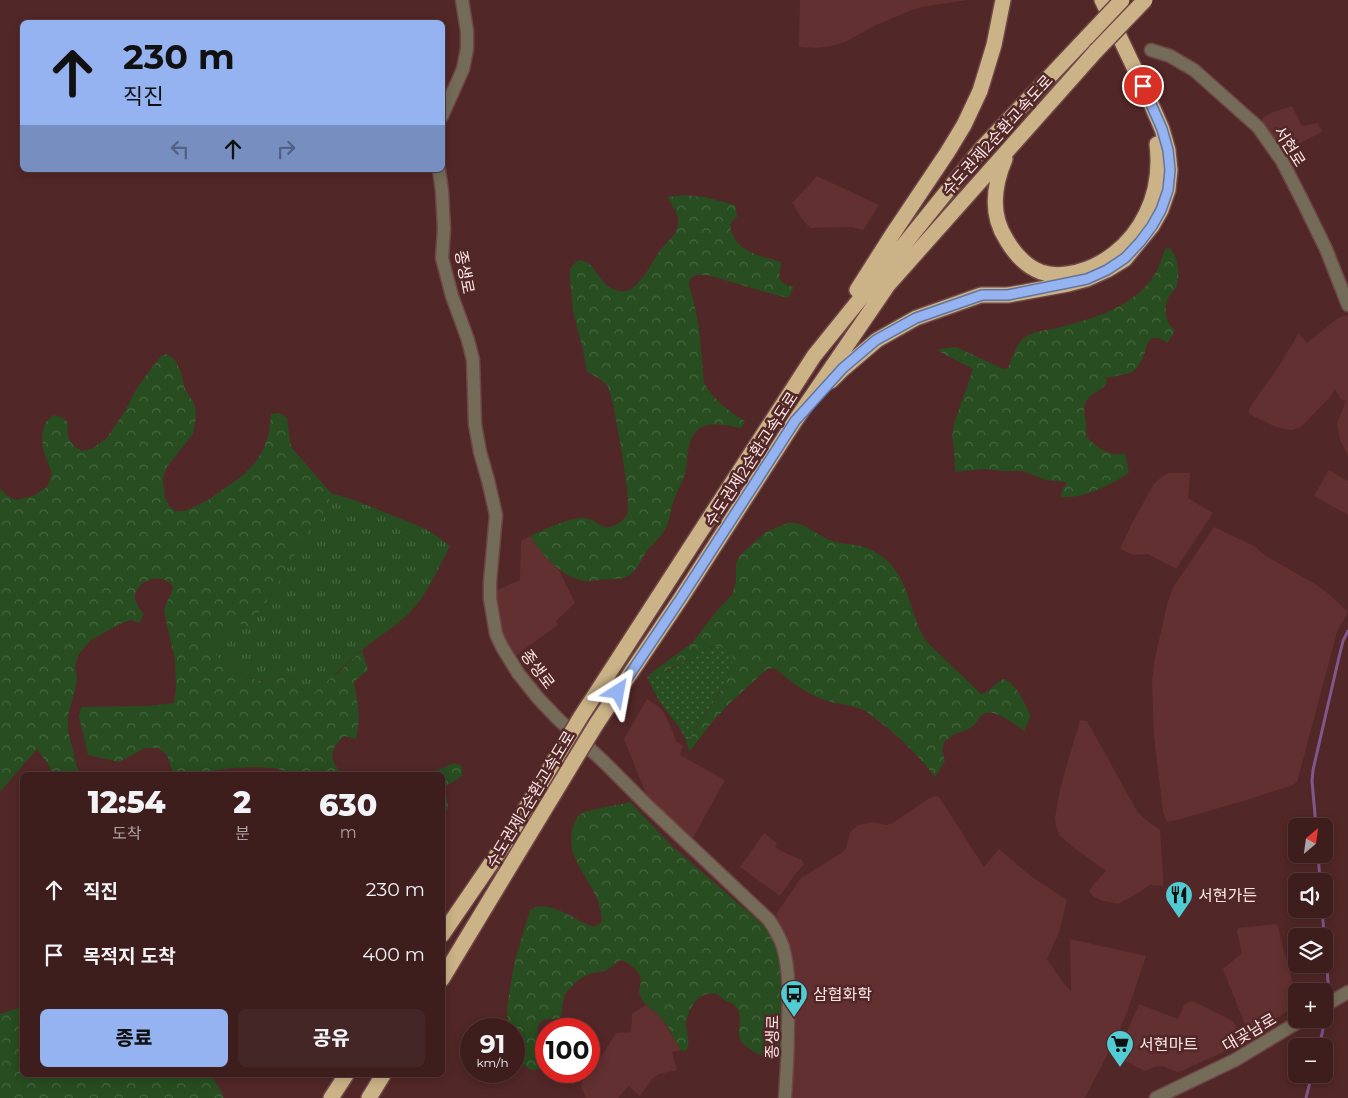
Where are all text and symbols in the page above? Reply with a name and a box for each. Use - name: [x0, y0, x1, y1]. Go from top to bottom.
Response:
- text: 230 m: [123, 35, 235, 78]
- icon: ahead: [40, 40, 105, 105]
- pin: [1122, 65, 1164, 107]
- street label: 수도권제2순환고속도로: [938, 71, 1057, 200]
- icon: arrive: [1129, 72, 1157, 100]
- text: 직진: [123, 83, 163, 110]
- street label: 서현로: [1270, 123, 1309, 170]
- icon: left: [166, 135, 194, 163]
- icon: ahead: [219, 135, 247, 163]
- icon: right: [272, 135, 300, 163]
- street label: 종생로: [451, 249, 478, 296]
- street label: 수도권제2순환고속도로: [701, 388, 802, 530]
- street label: 종생로: [517, 646, 559, 693]
- position arrow: [591, 665, 643, 717]
- street label: 수도권제2순환고속도로: [482, 727, 579, 871]
- text: 12:54: [88, 784, 166, 821]
- text: 2: [233, 784, 251, 821]
- text: 630: [319, 787, 377, 824]
- north arrow: [1288, 818, 1332, 862]
- map controls: [1288, 818, 1333, 1083]
- text: m: [340, 823, 357, 842]
- text: 도착: [112, 824, 141, 843]
- text: 분: [235, 824, 250, 843]
- button: sound: [1288, 873, 1333, 918]
- icon: ahead: [40, 876, 68, 904]
- text: 230 m: [366, 878, 425, 901]
- text: 직진: [83, 880, 118, 903]
- restaurant icon: 서현가든: [1164, 880, 1194, 919]
- place label: 서현가든: [1198, 886, 1257, 905]
- button: layers: [1288, 928, 1333, 973]
- icon: arrive: [40, 941, 68, 969]
- text: 400 m: [362, 943, 425, 966]
- text: 목적지 도착: [83, 945, 176, 968]
- bus stop icon: 삼협화학: [779, 979, 809, 1018]
- button: +: [1288, 983, 1333, 1028]
- place label: 삼협화학: [813, 985, 872, 1004]
- button: 종료: [40, 1009, 228, 1067]
- button: 공유: [238, 1009, 425, 1067]
- street label: 대곶남로: [1219, 1009, 1280, 1055]
- street label: 종생로: [763, 1014, 782, 1059]
- speed limit sign: 100: [535, 1018, 600, 1083]
- text: 91: [480, 1029, 505, 1059]
- supermarket icon: 서현마트: [1105, 1029, 1135, 1068]
- place label: 서현마트: [1139, 1035, 1198, 1054]
- button: −: [1288, 1038, 1333, 1083]
- text: km/h: [476, 1055, 509, 1070]

